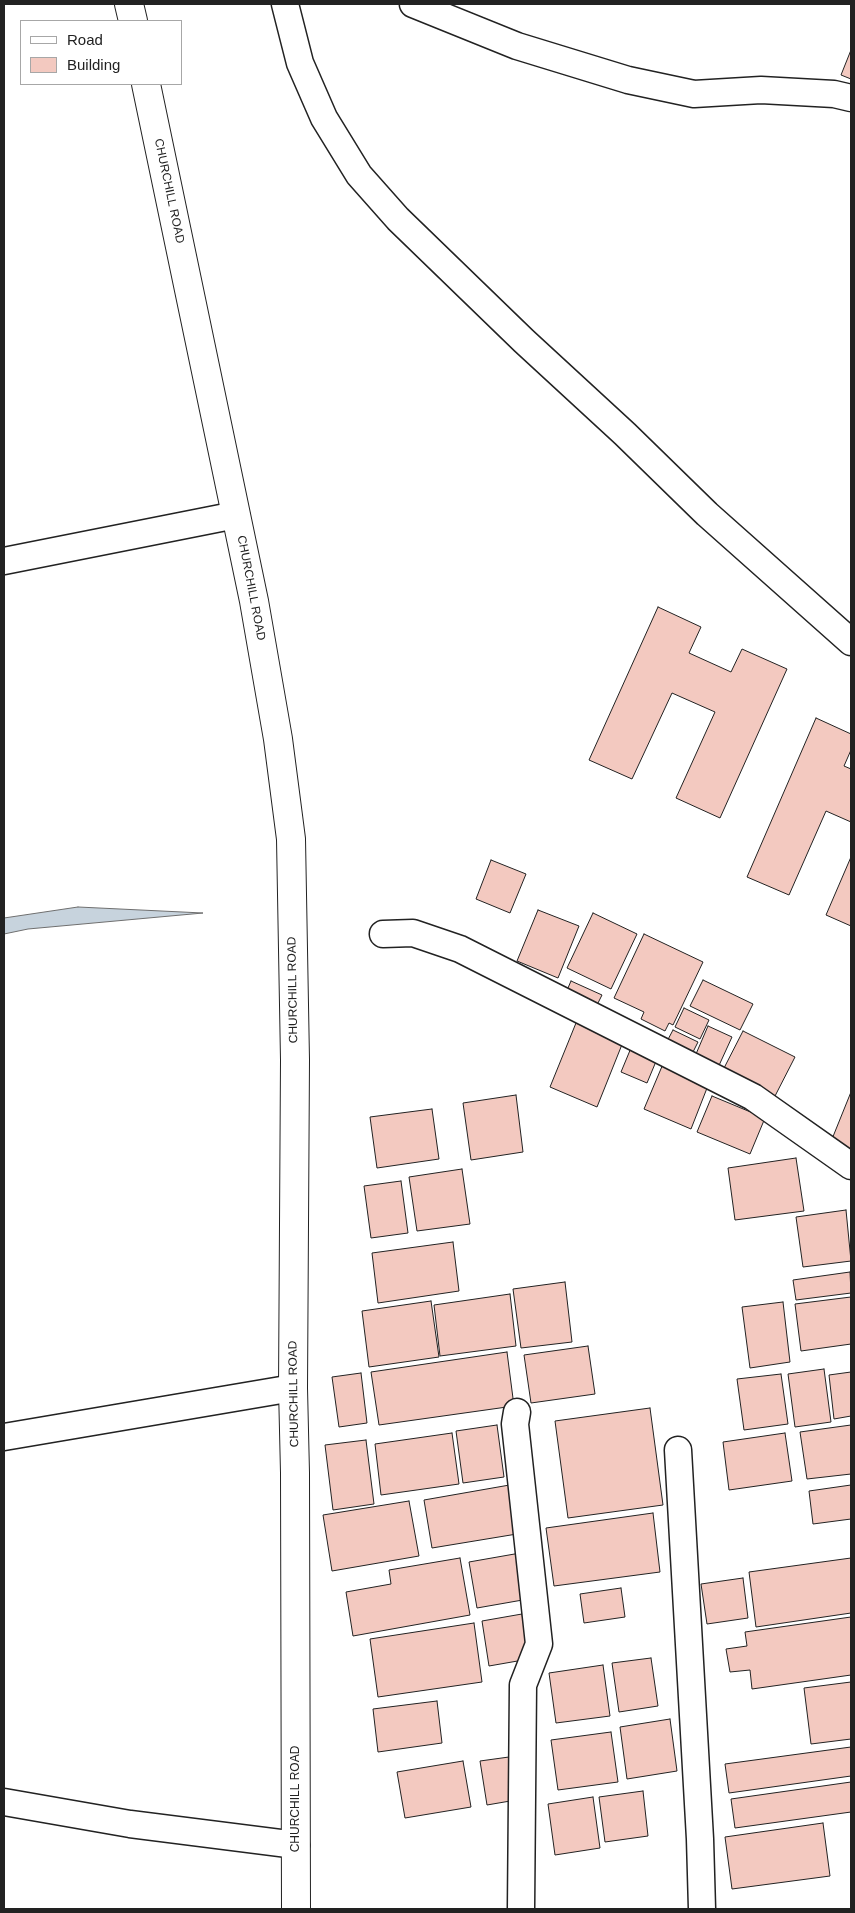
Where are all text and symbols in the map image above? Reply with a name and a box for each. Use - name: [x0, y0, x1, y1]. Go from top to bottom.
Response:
- legend: [20, 20, 182, 85]
- text: Road: [67, 31, 103, 48]
- text: Building: [67, 56, 120, 73]
- street label: CHURCHILL ROAD: [151, 137, 187, 245]
- street label: CHURCHILL ROAD: [234, 534, 268, 642]
- street label: CHURCHILL ROAD: [285, 937, 301, 1043]
- street label: CHURCHILL ROAD: [286, 1341, 302, 1447]
- street label: CHURCHILL ROAD: [289, 1746, 303, 1852]

